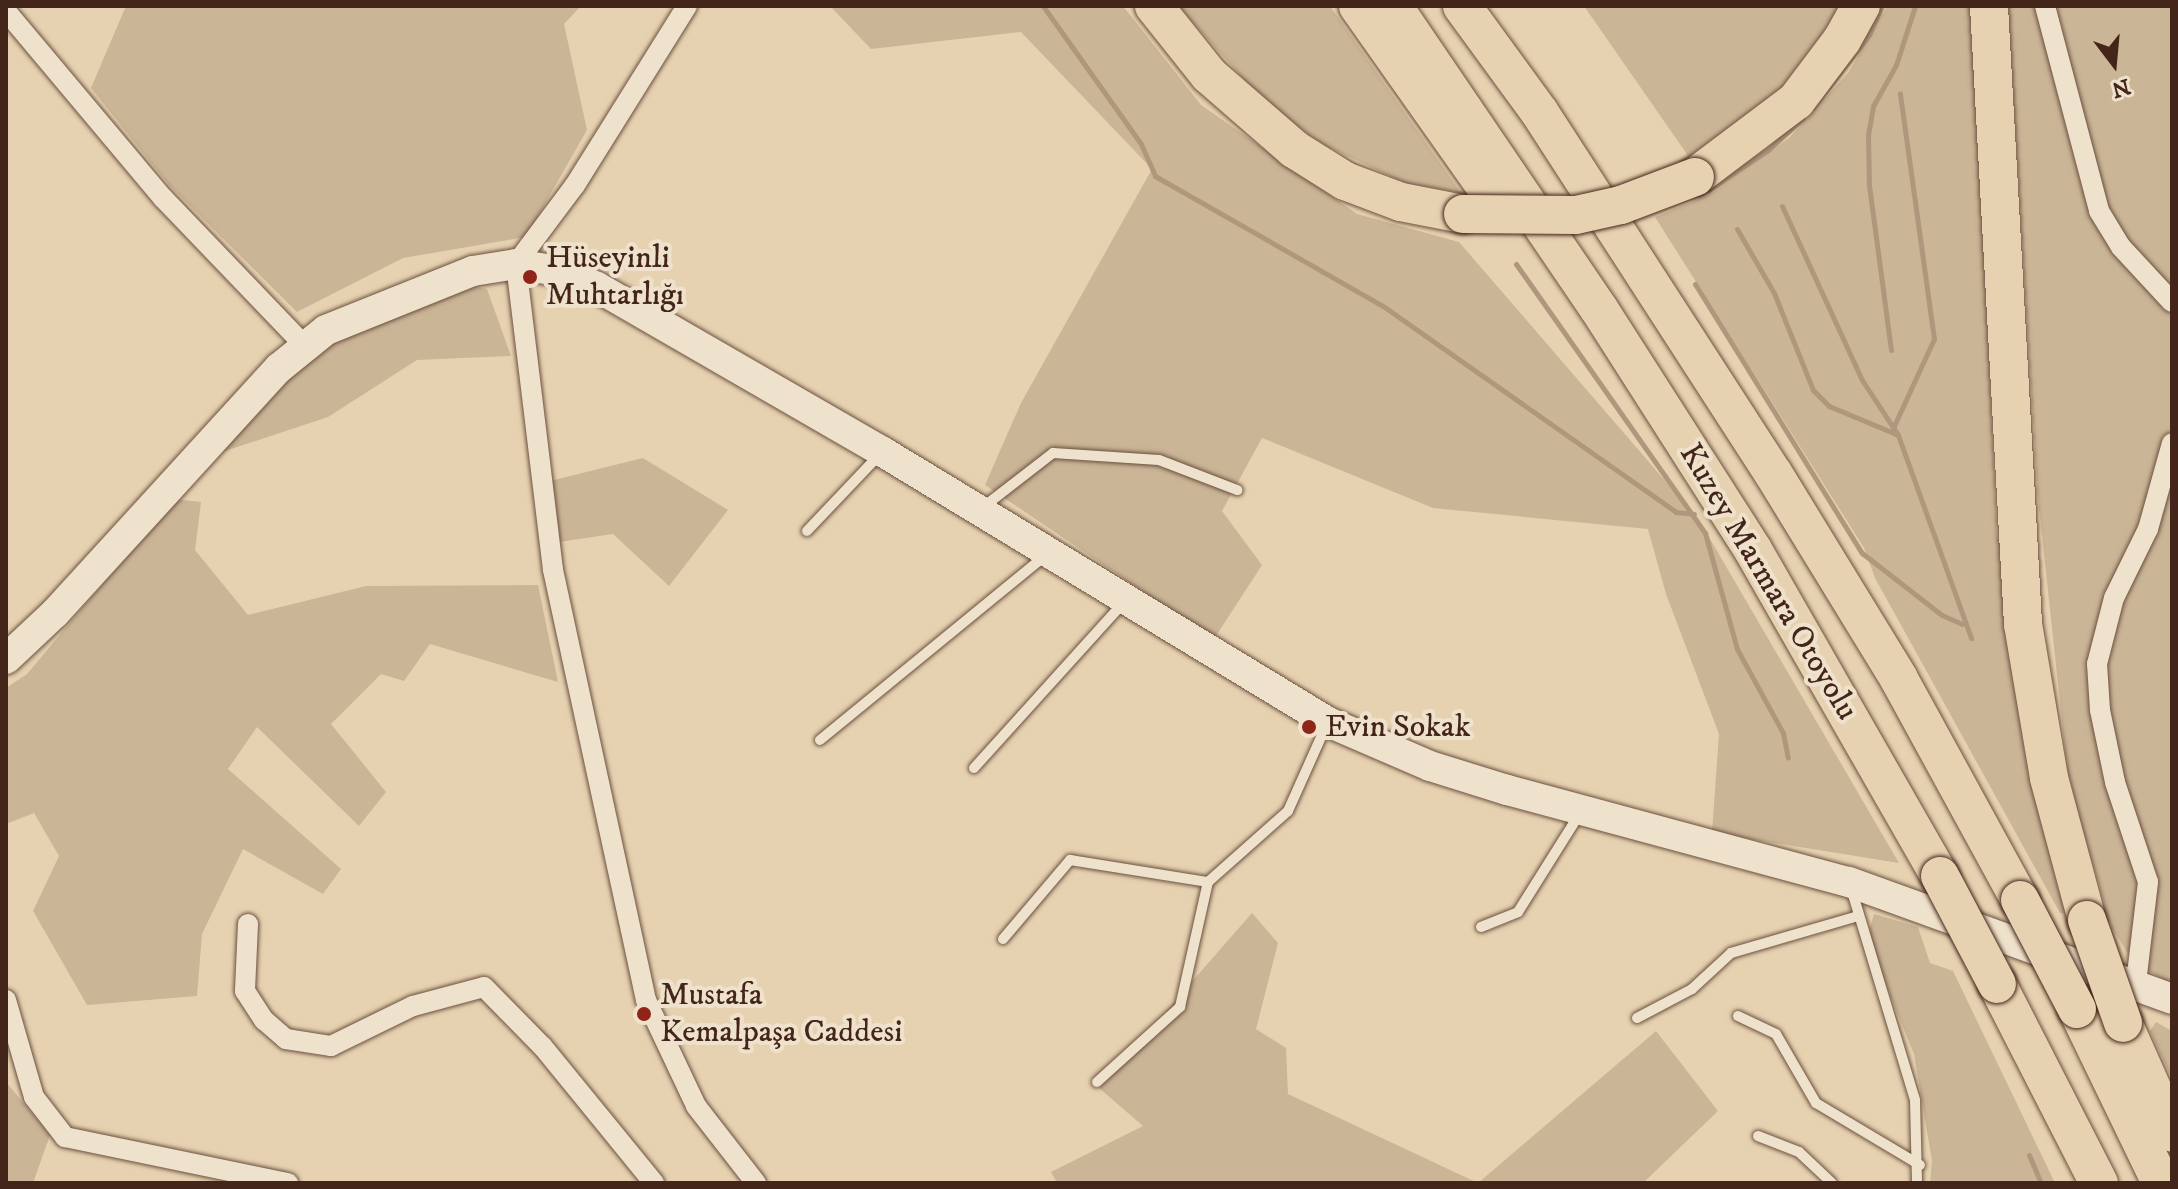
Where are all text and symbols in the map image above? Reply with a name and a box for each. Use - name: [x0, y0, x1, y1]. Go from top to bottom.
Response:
- north arrow: [2074, 24, 2154, 104]
- text: N: [2108, 72, 2133, 103]
- place label: Hüseyinli Muhtarlığı: [546, 240, 684, 315]
- marker: Hüseyinli Muhtarlığı: [521, 268, 539, 286]
- street label: Kuzey Marmara Otoyolu: [1670, 437, 1866, 727]
- place label: Evin Sokak: [1325, 708, 1470, 746]
- marker: Evin Sokak: [1300, 718, 1318, 736]
- place label: Mustafa Kemalpaşa Caddesi: [660, 977, 902, 1052]
- marker: Mustafa Kemalpaşa Caddesi: [635, 1005, 653, 1023]

